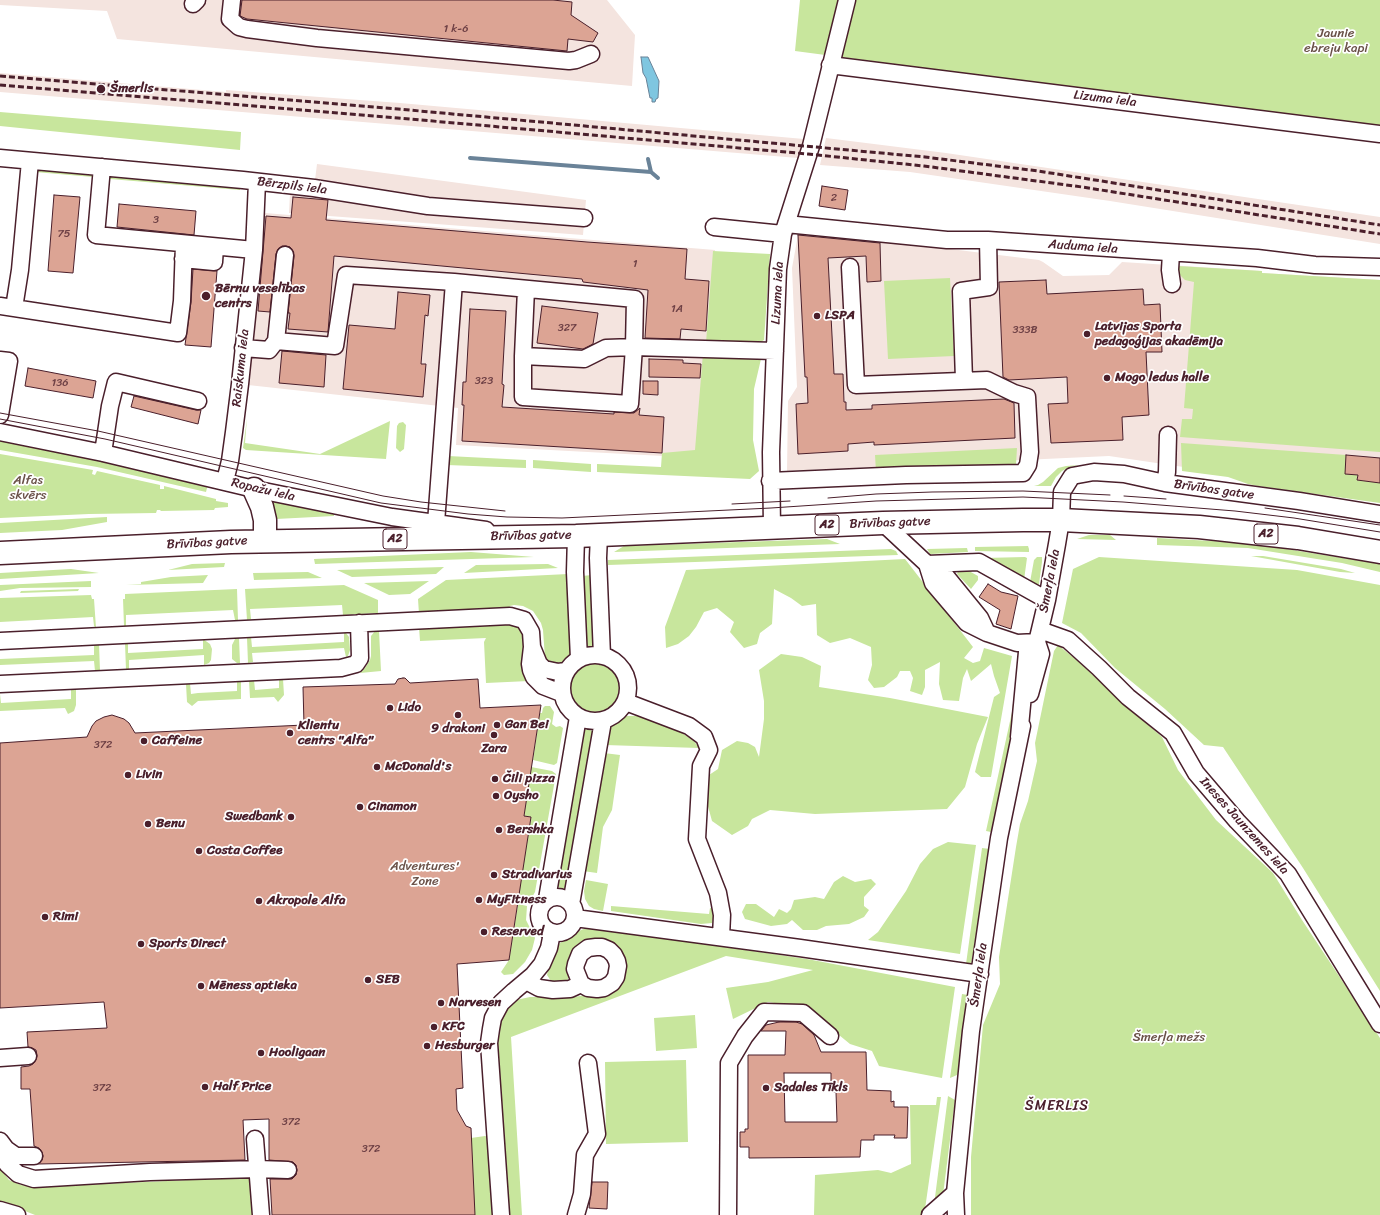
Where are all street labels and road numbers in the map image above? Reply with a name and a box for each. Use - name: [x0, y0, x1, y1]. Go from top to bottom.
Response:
- street label: Lizuma iela: [1073, 87, 1137, 111]
- street label: Bērzpils iela: [256, 174, 328, 198]
- street label: Auduma iela: [1048, 237, 1118, 257]
- street label: Lizuma iela: [769, 261, 787, 325]
- street label: Raiskuma iela: [229, 328, 253, 408]
- street label: Ropažu iela: [230, 475, 296, 505]
- street label: Brīvības gatve: [1173, 477, 1255, 503]
- street label: Brīvības gatve: [849, 514, 931, 532]
- road number: A2: [815, 515, 839, 535]
- road number: A2: [1254, 524, 1278, 544]
- street label: Brīvības gatve: [490, 527, 572, 545]
- road number: A2: [383, 529, 407, 549]
- street label: Brīvības gatve: [166, 533, 248, 553]
- street label: Šmerļa iela: [1036, 548, 1064, 614]
- street label: Ineses Jaunzemes iela: [1196, 774, 1292, 878]
- street label: Šmerļa iela: [967, 942, 991, 1008]

